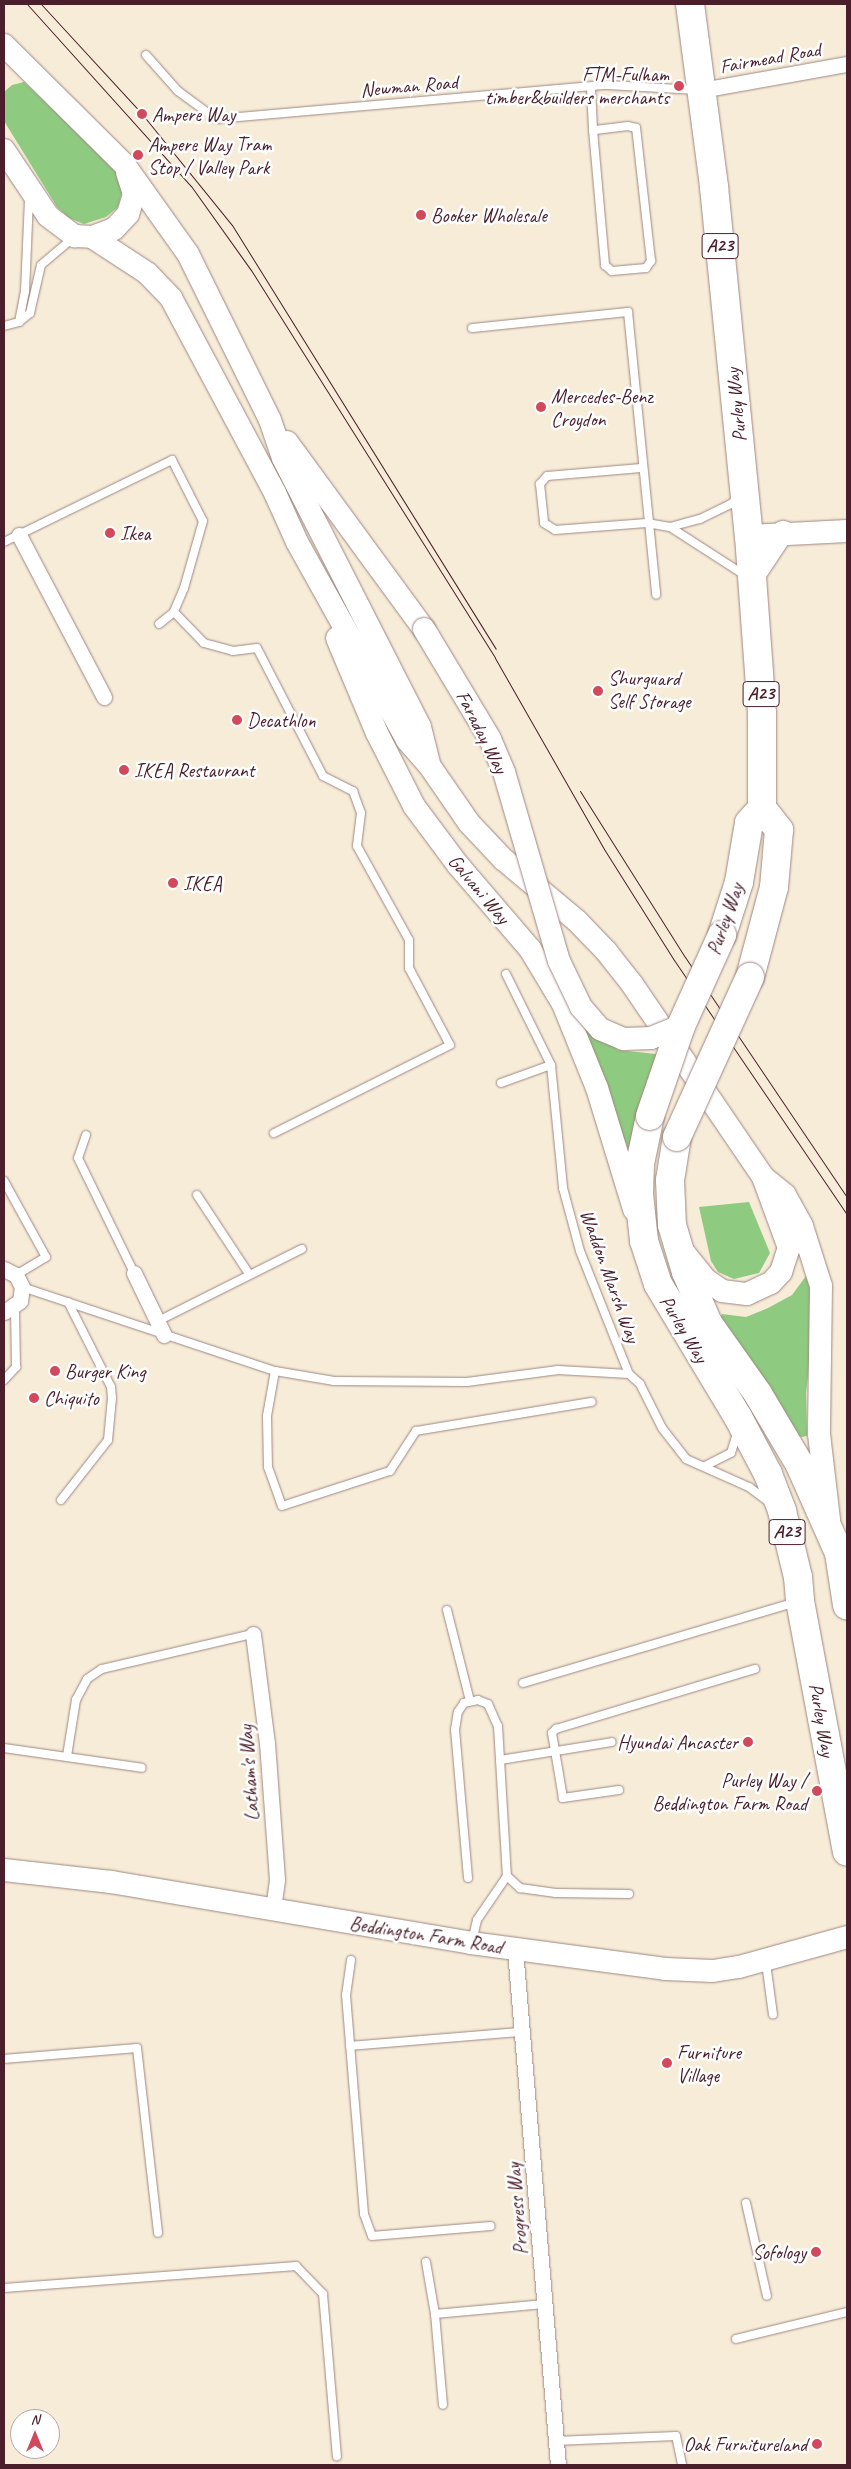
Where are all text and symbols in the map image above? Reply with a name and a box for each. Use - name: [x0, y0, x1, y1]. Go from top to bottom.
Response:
- street label: Fairmead Road: [718, 37, 822, 79]
- place label: FTM-Fulham timber&builders merchants: [484, 62, 669, 109]
- street label: Newman Road: [360, 70, 458, 102]
- marker: FTM-Fulham timber&builders merchants: [673, 80, 685, 92]
- place label: Ampere Way: [152, 102, 235, 126]
- marker: Ampere Way: [136, 108, 148, 120]
- place label: Ampere Way Tram Stop / Valley Park: [148, 132, 272, 179]
- marker: Ampere Way Tram Stop / Valley Park: [132, 149, 144, 161]
- place label: Booker Wholesale: [431, 203, 547, 227]
- marker: Booker Wholesale: [415, 209, 427, 221]
- road number: A23: [701, 230, 739, 262]
- street label: Purley Way: [720, 367, 752, 443]
- place label: Mercedes-Benz Croydon: [551, 384, 653, 431]
- marker: Mercedes-Benz Croydon: [535, 401, 547, 413]
- place label: Ikea: [120, 521, 150, 545]
- marker: Ikea: [104, 527, 116, 539]
- place label: Shurguard Self Storage: [608, 667, 691, 714]
- road number: A23: [742, 678, 780, 711]
- marker: Shurguard Self Storage: [592, 685, 604, 697]
- street label: Faraday Way: [451, 687, 513, 777]
- place label: Decathlon: [247, 708, 316, 732]
- marker: Decathlon: [231, 714, 243, 726]
- place label: IKEA Restaurant: [134, 758, 255, 782]
- marker: IKEA Restaurant: [118, 764, 130, 776]
- street label: Galvani Way: [443, 849, 515, 929]
- place label: IKEA: [183, 871, 222, 895]
- marker: IKEA: [167, 877, 179, 889]
- street label: Purley Way: [702, 880, 748, 958]
- street label: Waddon Marsh Way: [575, 1206, 645, 1346]
- street label: Purley Way: [655, 1291, 713, 1367]
- place label: Burger King: [65, 1359, 146, 1383]
- marker: Burger King: [49, 1365, 61, 1377]
- place label: Chiquito: [44, 1386, 99, 1410]
- marker: Chiquito: [28, 1392, 40, 1404]
- road number: A23: [768, 1515, 806, 1548]
- street label: Purley Way: [804, 1681, 840, 1759]
- street label: Latham's Way: [234, 1724, 264, 1822]
- place label: Hyundai Ancaster: [617, 1730, 738, 1754]
- marker: Hyundai Ancaster: [742, 1736, 754, 1748]
- place label: Purley Way / Beddington Farm Road: [652, 1768, 807, 1815]
- marker: Purley Way / Beddington Farm Road: [811, 1785, 823, 1797]
- street label: Beddington Farm Road: [348, 1911, 504, 1959]
- place label: Furniture Village: [677, 2040, 741, 2087]
- marker: Furniture Village: [661, 2057, 673, 2069]
- street label: Progress Way: [501, 2162, 533, 2256]
- place label: Sofology: [752, 2240, 806, 2264]
- marker: Sofology: [810, 2246, 822, 2258]
- north arrow: [10, 2409, 60, 2459]
- text: N: [31, 2411, 39, 2428]
- place label: Oak Furnitureland: [684, 2432, 807, 2456]
- marker: Oak Furnitureland: [811, 2438, 823, 2450]

